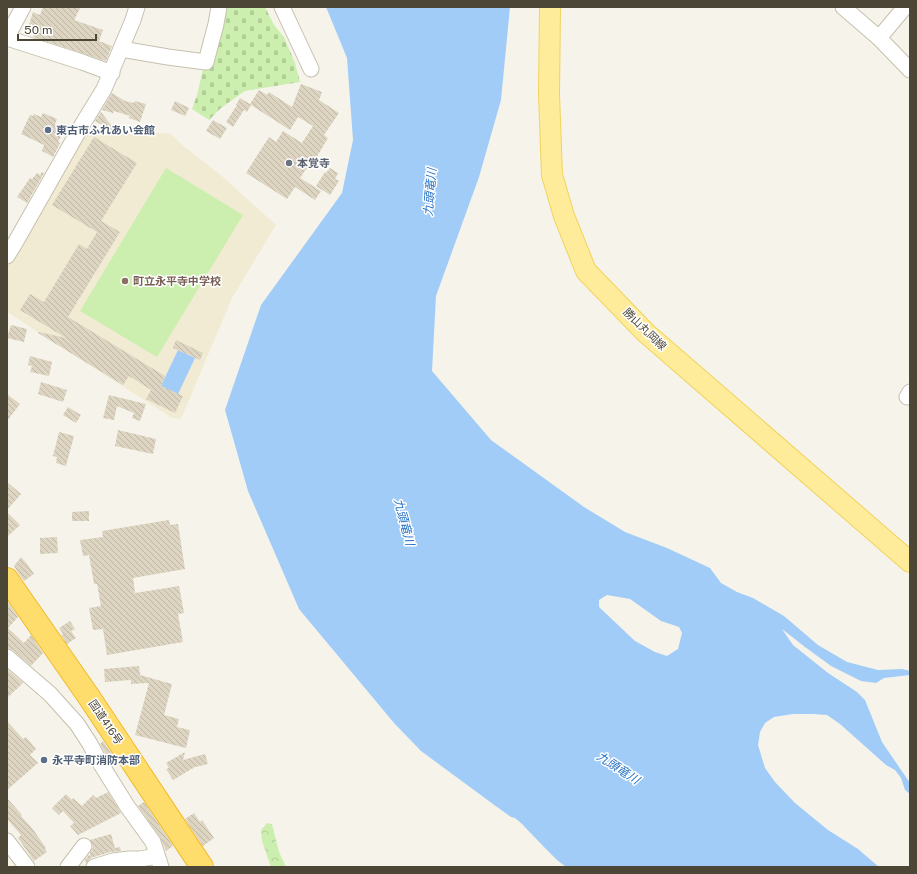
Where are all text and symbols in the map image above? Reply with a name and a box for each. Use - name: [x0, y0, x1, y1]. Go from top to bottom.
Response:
- scale bar: [18, 16, 96, 42]
- text: 50 m: [24, 23, 52, 37]
- place label: 東古市ふれあい会館: [56, 124, 155, 136]
- marker: 東古市ふれあい会館: [43, 125, 53, 135]
- place label: 本覚寺: [297, 157, 330, 169]
- marker: 本覚寺: [284, 158, 294, 168]
- water label: 九頭竜川: [421, 165, 439, 217]
- place label: 町立永平寺中学校: [133, 275, 221, 287]
- marker: 町立永平寺中学校: [120, 276, 130, 286]
- street label: 勝山丸岡線: [621, 306, 669, 352]
- water label: 九頭竜川: [391, 497, 417, 549]
- street label: 国道416号: [87, 697, 125, 747]
- water label: 九頭竜川: [594, 749, 644, 788]
- place label: 永平寺町消防本部: [52, 754, 140, 766]
- marker: 永平寺町消防本部: [39, 755, 49, 765]

